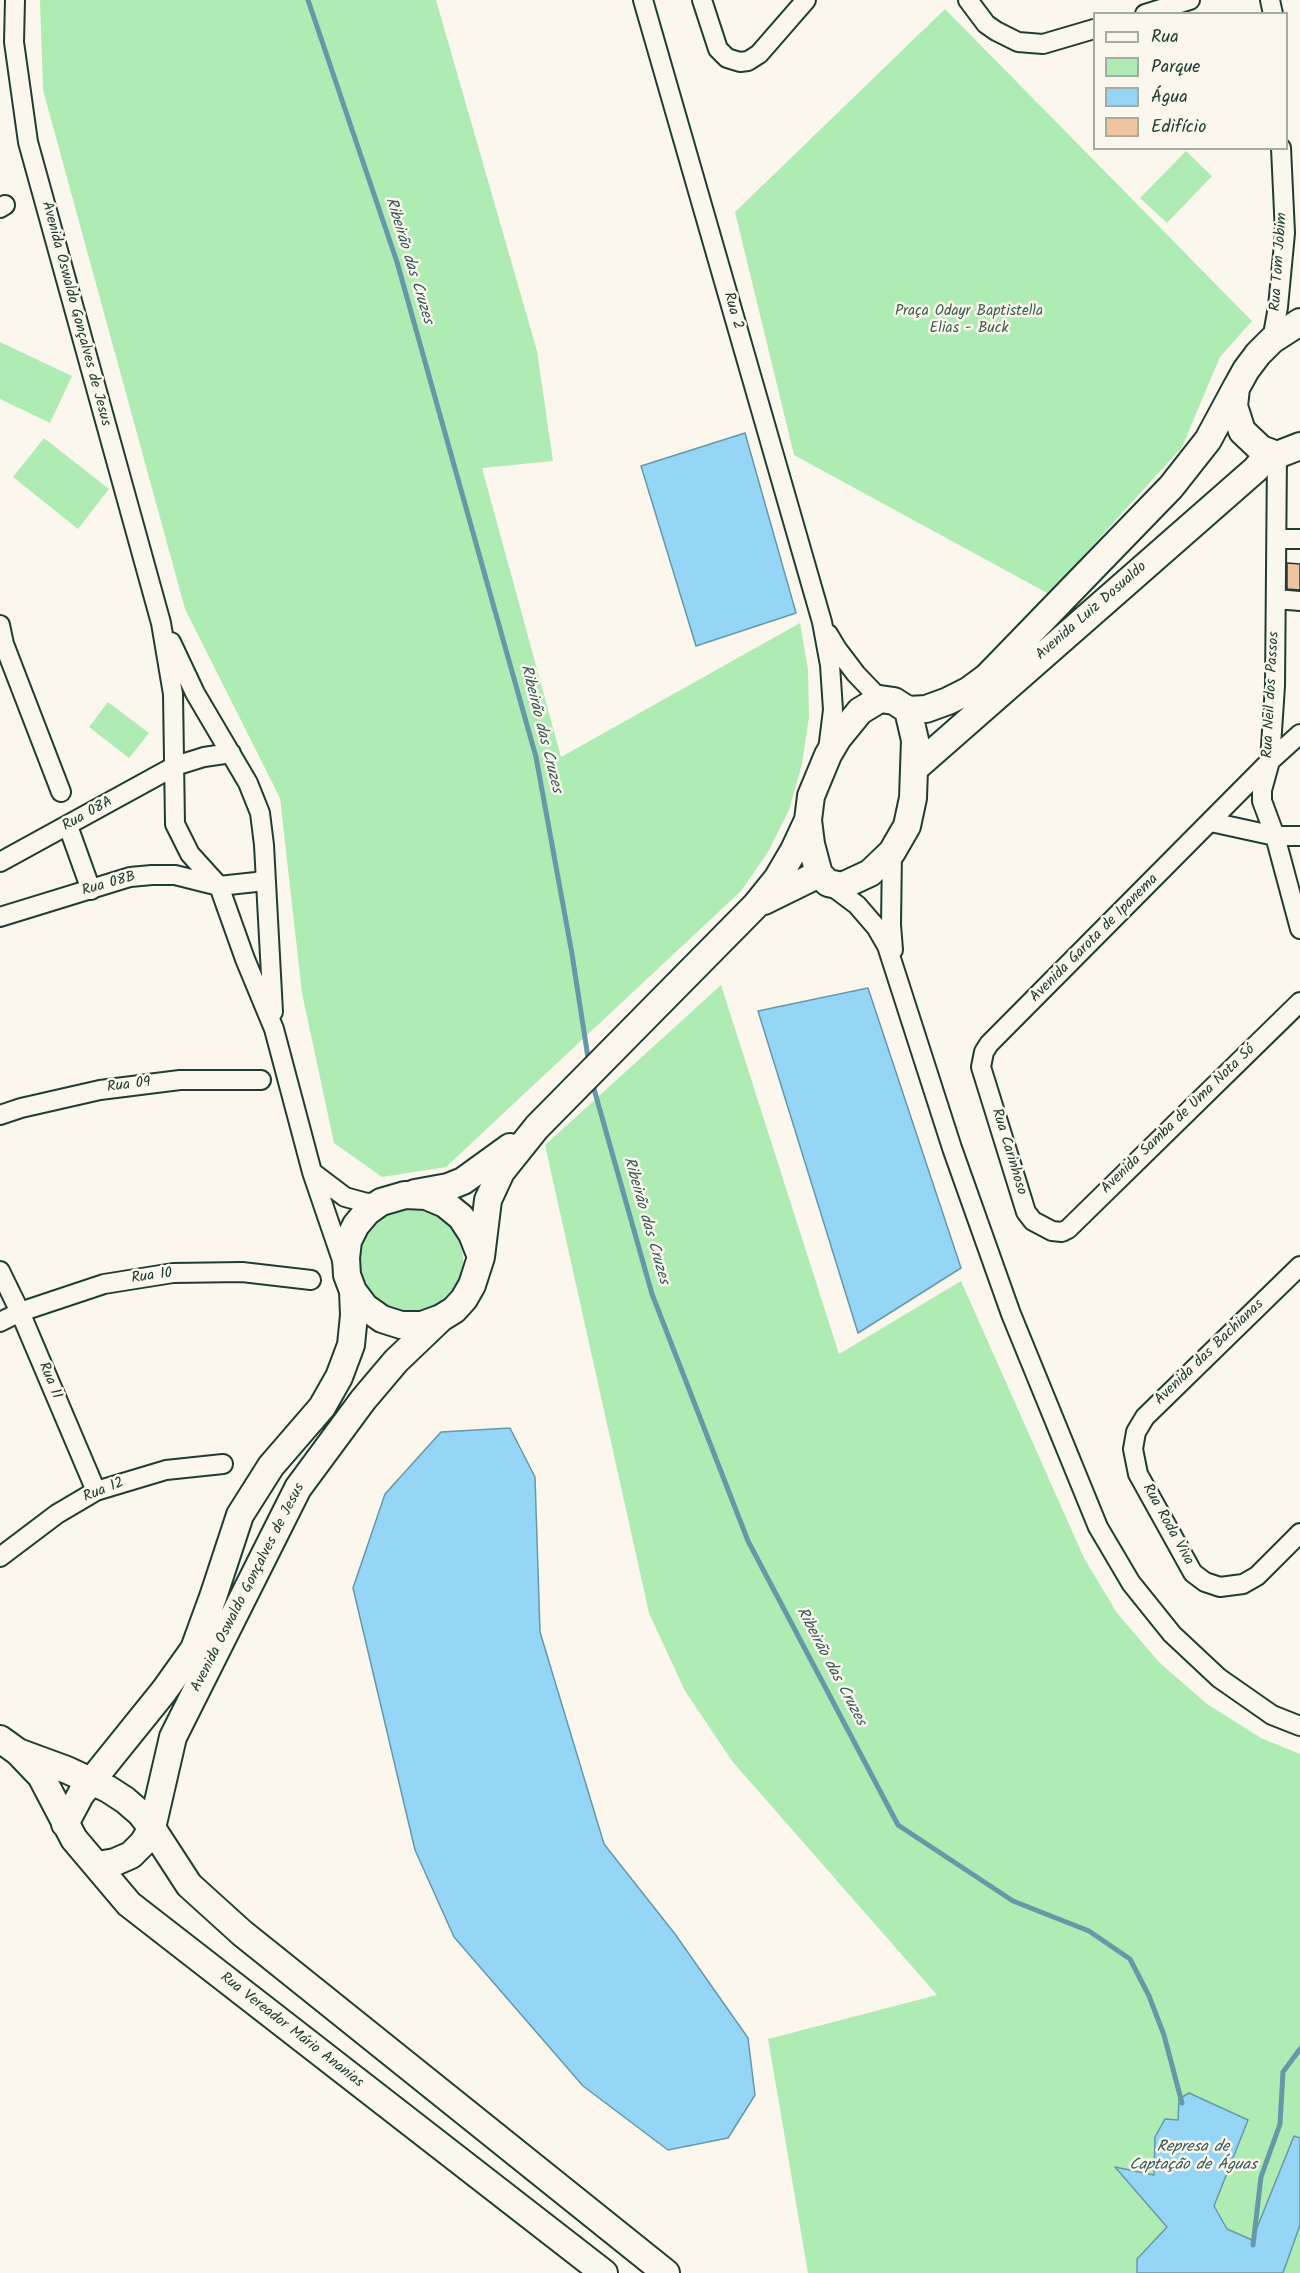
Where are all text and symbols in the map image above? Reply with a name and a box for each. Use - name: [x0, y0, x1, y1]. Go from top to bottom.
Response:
- legend: [1093, 12, 1288, 150]
- text: Rua: [1151, 23, 1179, 52]
- text: Parque: [1151, 53, 1200, 82]
- text: Água: [1151, 83, 1188, 112]
- text: Edifício: [1151, 113, 1206, 142]
- water label: Ribeirão das Cruzes: [380, 195, 436, 327]
- street label: Avenida Oswaldo Gonçalves de Jesus: [36, 200, 114, 428]
- street label: Rua Tom Jobim: [1268, 212, 1292, 312]
- street label: Rua 2: [718, 290, 746, 332]
- park label: Praça Odayr Baptistella Elias - Buck: [895, 303, 1043, 338]
- street label: Avenida Luiz Dosualdo: [1033, 559, 1151, 665]
- street label: Rua Neil dos Passos: [1260, 631, 1284, 759]
- water label: Ribeirão das Cruzes: [515, 663, 565, 795]
- street label: Rua 08A: [60, 794, 116, 836]
- street label: Rua 08B: [80, 869, 138, 901]
- street label: Avenida Garota de Ipanema: [1027, 871, 1163, 1007]
- street label: Avenida Samba de Uma Nota Só: [1098, 1042, 1260, 1198]
- street label: Rua 09: [106, 1074, 152, 1098]
- street label: Rua Carinhoso: [986, 1107, 1030, 1197]
- water label: Ribeirão das Cruzes: [618, 1155, 672, 1287]
- street label: Rua 10: [130, 1265, 174, 1289]
- street label: Avenida das Bachianas: [1152, 1296, 1268, 1410]
- street label: Rua 11: [33, 1360, 65, 1402]
- street label: Rua 12: [81, 1475, 127, 1507]
- street label: Avenida Oswaldo Gonçalves de Jesus: [188, 1481, 310, 1695]
- street label: Rua Roda Viva: [1137, 1481, 1197, 1569]
- water label: Ribeirão das Cruzes: [791, 1604, 869, 1730]
- street label: Rua Vereador Mário Ananias: [216, 1969, 366, 2093]
- water label: Represa de Captação de Águas: [1129, 2138, 1257, 2176]

